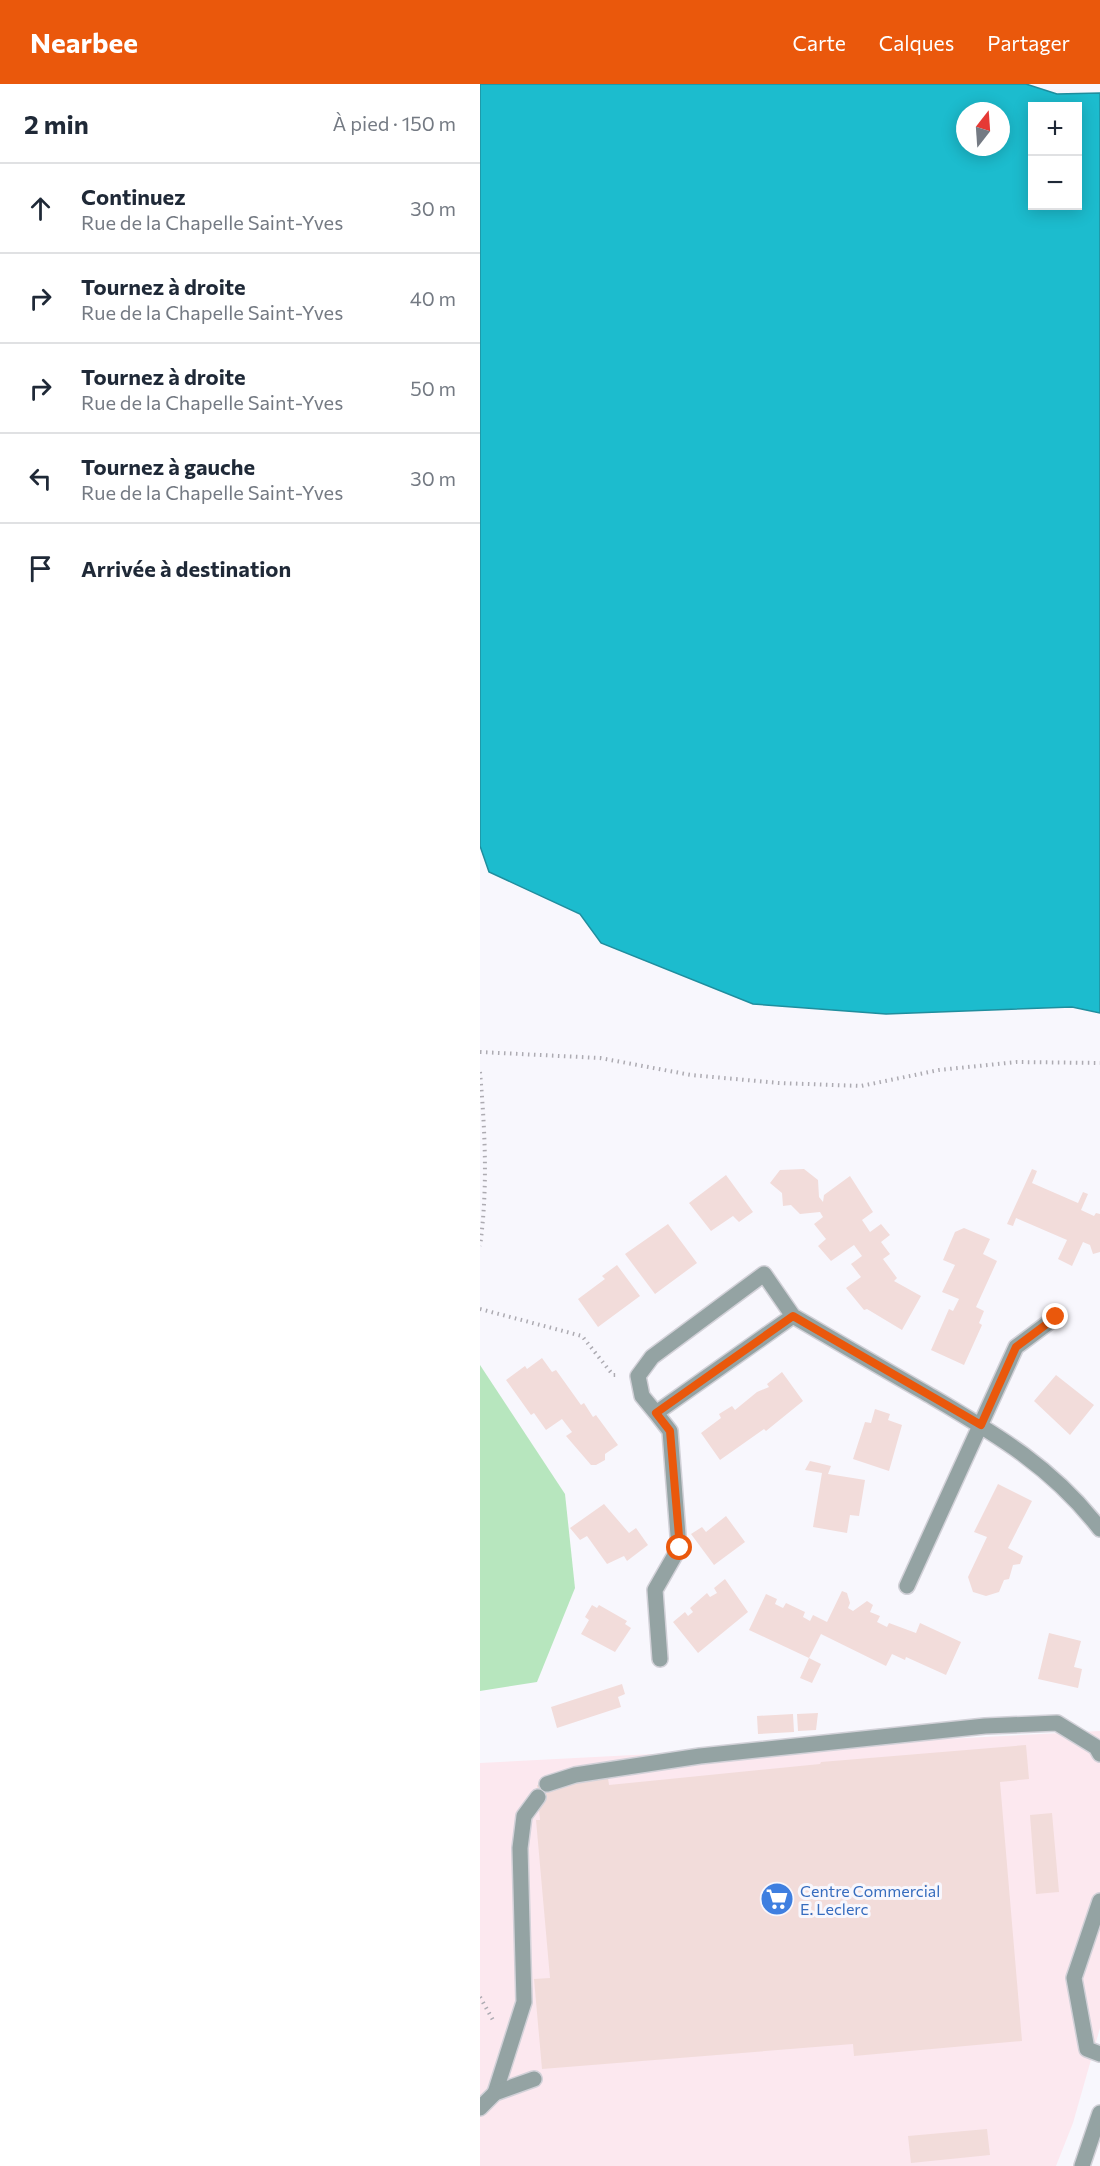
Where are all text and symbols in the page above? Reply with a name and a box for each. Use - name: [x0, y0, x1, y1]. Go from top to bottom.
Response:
- text: Nearbee: [30, 25, 138, 59]
- text: Carte: [793, 30, 846, 55]
- text: Calques: [879, 30, 954, 55]
- text: Partager: [987, 30, 1070, 55]
- north arrow: [956, 102, 1010, 156]
- map controls: [1028, 102, 1082, 210]
- button: +: [1028, 102, 1082, 156]
- text: 2 min: [24, 108, 89, 139]
- text: À pied · 150 m: [333, 111, 456, 135]
- button: −: [1028, 156, 1082, 210]
- text: Continuez: [81, 183, 186, 210]
- icon: ahead: [24, 192, 57, 225]
- text: 30 m: [410, 196, 456, 220]
- text: Rue de la Chapelle Saint-Yves: [81, 210, 343, 234]
- text: Tournez à droite: [81, 273, 246, 300]
- icon: right: [24, 282, 57, 315]
- text: 40 m: [410, 286, 456, 310]
- text: Rue de la Chapelle Saint-Yves: [81, 300, 343, 324]
- text: Tournez à droite: [81, 363, 246, 390]
- icon: right: [24, 372, 57, 405]
- text: 50 m: [410, 376, 456, 400]
- text: Rue de la Chapelle Saint-Yves: [81, 390, 343, 414]
- text: Tournez à gauche: [81, 453, 255, 480]
- icon: left: [24, 462, 57, 495]
- text: 30 m: [410, 466, 456, 490]
- text: Rue de la Chapelle Saint-Yves: [81, 480, 343, 504]
- icon: arrive: [24, 552, 57, 585]
- text: Arrivée à destination: [81, 555, 291, 582]
- route end: [1042, 1303, 1068, 1329]
- route start: [666, 1534, 692, 1560]
- supermarket icon: Centre Commercial E. Leclerc: [759, 1881, 795, 1917]
- place label: Centre Commercial E. Leclerc: [800, 1881, 940, 1918]

